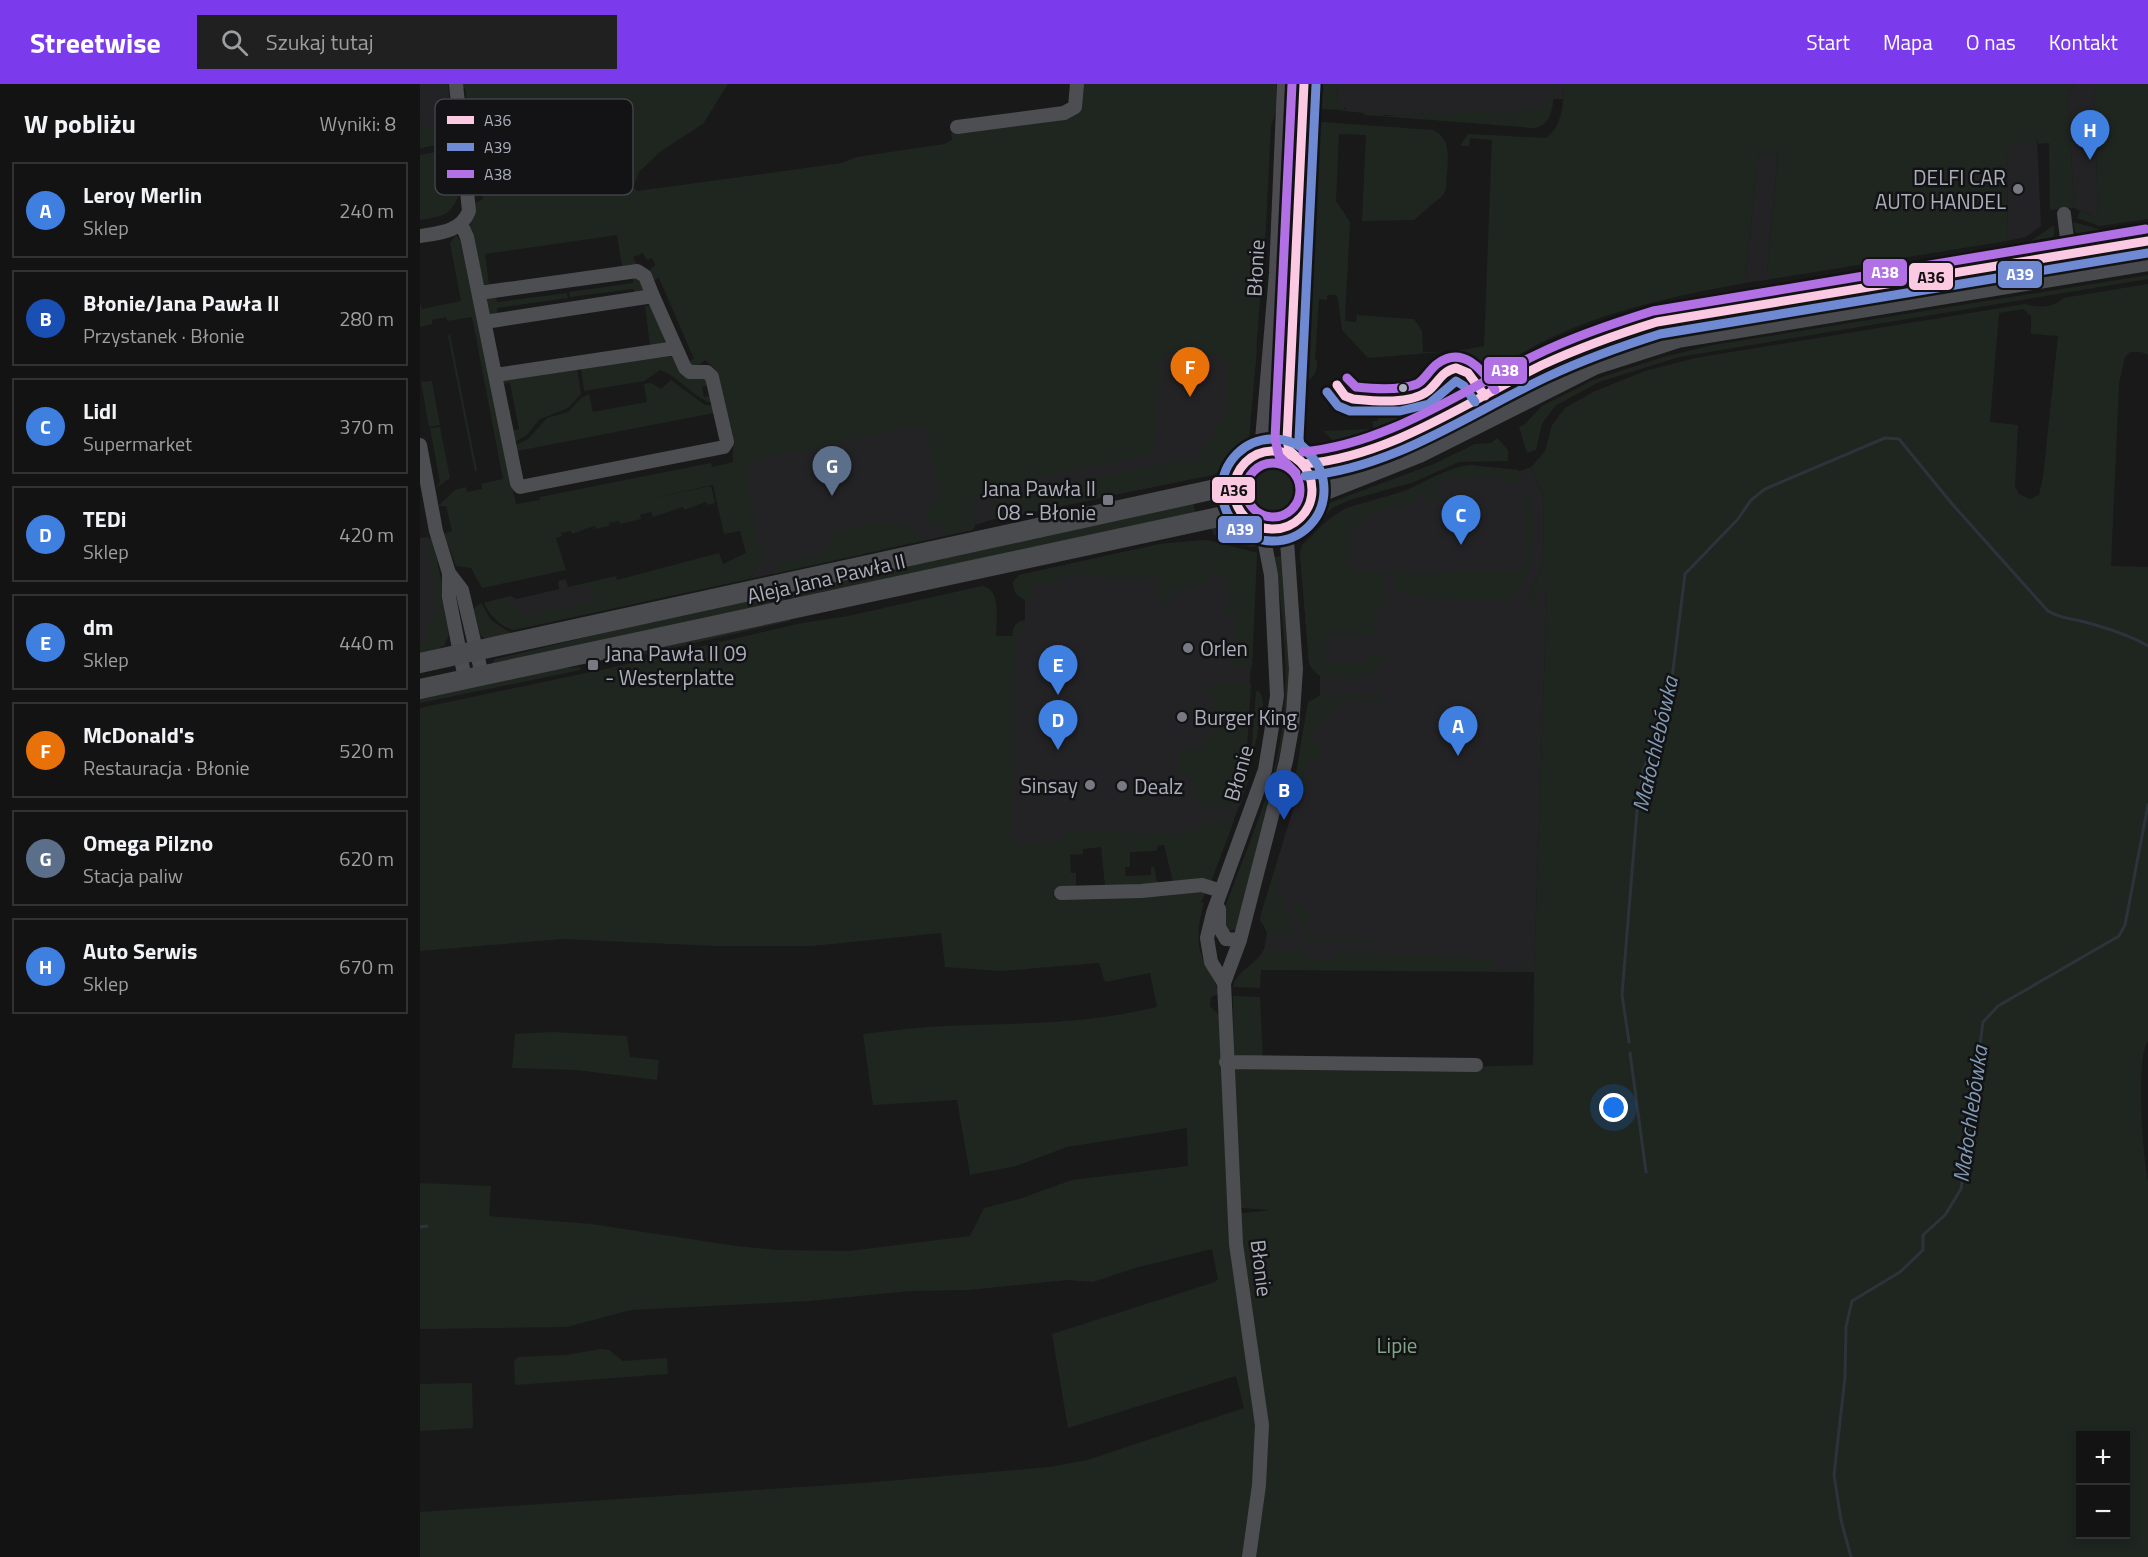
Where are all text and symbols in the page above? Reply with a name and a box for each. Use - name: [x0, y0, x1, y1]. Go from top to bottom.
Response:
- search box: [197, 15, 617, 69]
- text: Streetwise: [30, 21, 161, 64]
- text: Szukaj tutaj: [266, 25, 373, 59]
- icon: search: [218, 26, 251, 59]
- text: Start: [1806, 26, 1850, 58]
- text: Mapa: [1883, 26, 1933, 58]
- text: O nas: [1966, 26, 2016, 58]
- text: Kontakt: [2049, 26, 2118, 58]
- legend: [435, 99, 633, 195]
- text: W pobliżu: [24, 104, 136, 143]
- text: Wyniki: 8: [320, 108, 396, 139]
- text: A36: [484, 108, 511, 132]
- pin: H: [2070, 110, 2110, 160]
- text: A39: [484, 135, 511, 159]
- place label: DELFI CAR AUTO HANDEL: [1875, 161, 2006, 217]
- text: A38: [484, 162, 511, 186]
- text: Leroy Merlin: [83, 178, 202, 212]
- marker: DELFI CAR AUTO HANDEL: [2011, 182, 2025, 196]
- text: A: [39, 195, 52, 226]
- text: 240 m: [339, 195, 394, 226]
- text: Sklep: [83, 212, 129, 243]
- street label: Błonie: [1238, 239, 1272, 297]
- line badge: A38: [1862, 258, 1908, 287]
- text: A38: [1871, 260, 1899, 284]
- line badge: A39: [1997, 260, 2043, 289]
- line badge: A36: [1908, 262, 1954, 291]
- text: A39: [2006, 262, 2034, 286]
- text: A36: [1917, 265, 1945, 289]
- text: Błonie/Jana Pawła II: [83, 286, 280, 320]
- text: B: [39, 303, 52, 334]
- text: 280 m: [339, 303, 394, 334]
- text: Przystanek · Błonie: [83, 320, 245, 351]
- pin: F: [1170, 348, 1210, 397]
- line badge: A38: [1483, 356, 1528, 385]
- text: A38: [1491, 358, 1519, 382]
- unlabelled marker: [1397, 382, 1409, 394]
- text: Lidl: [83, 394, 117, 428]
- text: C: [40, 411, 51, 442]
- text: 370 m: [339, 411, 394, 442]
- text: Supermarket: [83, 428, 192, 459]
- pin: G: [812, 446, 852, 496]
- place label: Jana Pawła II 08 - Błonie: [982, 472, 1096, 528]
- line badge: A36: [1211, 476, 1256, 504]
- text: A36: [1220, 478, 1248, 502]
- marker: Jana Pawła II 08 - Błonie: [1101, 493, 1115, 507]
- pin: C: [1442, 496, 1480, 545]
- text: TEDi: [83, 502, 126, 536]
- line badge: A39: [1217, 515, 1263, 544]
- text: A39: [1226, 517, 1254, 541]
- text: D: [39, 519, 52, 550]
- text: 420 m: [339, 519, 394, 550]
- text: Sklep: [83, 536, 129, 567]
- street label: Aleja Jana Pawła II: [744, 544, 908, 612]
- text: dm: [83, 610, 114, 644]
- text: E: [40, 627, 51, 658]
- text: 440 m: [339, 627, 394, 658]
- place label: Orlen: [1200, 632, 1248, 664]
- place label: Jana Pawła II 09 - Westerplatte: [605, 637, 747, 693]
- marker: Orlen: [1181, 641, 1195, 655]
- text: Sklep: [83, 644, 129, 675]
- pin: E: [1038, 646, 1078, 695]
- marker: Jana Pawła II 09 - Westerplatte: [586, 658, 600, 672]
- water label: Małochlebówka: [1623, 671, 1688, 815]
- pin: D: [1038, 700, 1078, 750]
- place label: Burger King: [1194, 701, 1297, 733]
- pin: A: [1438, 706, 1478, 756]
- marker: Burger King: [1175, 710, 1189, 724]
- text: McDonald's: [83, 718, 194, 752]
- text: F: [40, 735, 51, 766]
- text: 520 m: [339, 735, 394, 766]
- street label: Błonie: [1215, 741, 1261, 805]
- text: Restauracja · Błonie: [83, 752, 250, 783]
- place label: Sinsay: [1020, 769, 1078, 801]
- place label: Dealz: [1134, 770, 1183, 802]
- pin: B: [1264, 770, 1304, 820]
- marker: Sinsay: [1083, 778, 1097, 792]
- marker: Dealz: [1115, 779, 1129, 793]
- text: Omega Pilzno: [83, 826, 213, 860]
- text: G: [39, 843, 52, 874]
- text: 620 m: [339, 843, 394, 874]
- text: Stacja paliw: [83, 860, 183, 891]
- text: Auto Serwis: [83, 934, 197, 968]
- text: H: [39, 951, 52, 982]
- text: 670 m: [339, 951, 394, 982]
- text: Sklep: [83, 968, 129, 999]
- water label: Małochlebówka: [1944, 1041, 1997, 1185]
- your location: [1599, 1093, 1628, 1122]
- street label: Błonie: [1243, 1238, 1281, 1298]
- park label: Lipie: [1377, 1329, 1417, 1361]
- map controls: [2076, 1431, 2130, 1539]
- button: +: [2076, 1431, 2130, 1485]
- button: −: [2076, 1485, 2130, 1539]

